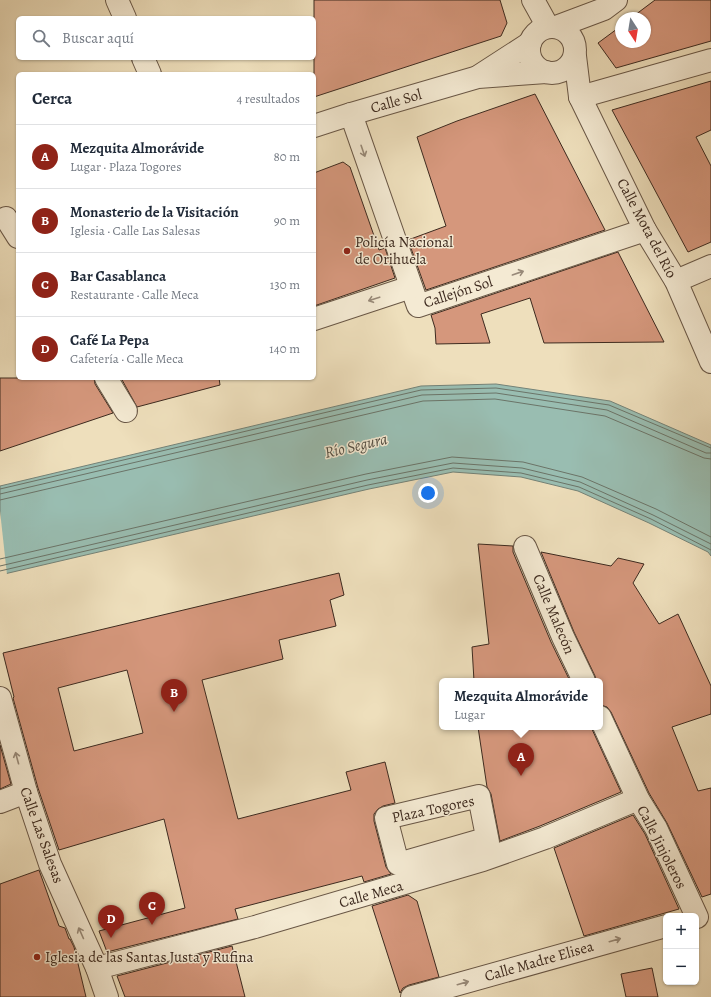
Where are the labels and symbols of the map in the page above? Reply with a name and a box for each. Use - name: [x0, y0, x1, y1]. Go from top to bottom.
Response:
- north arrow: [615, 12, 651, 48]
- street label: Calle Sol: [368, 84, 424, 118]
- one-way arrow: [360, 144, 367, 157]
- street label: Calle Mota del Río: [612, 175, 682, 281]
- place label: Policía Nacional de Orihuela: [355, 232, 453, 269]
- marker: Policía Nacional de Orihuela: [342, 246, 352, 256]
- one-way arrow: [512, 268, 524, 276]
- street label: Callejón Sol: [421, 271, 495, 313]
- one-way arrow: [369, 296, 381, 304]
- water label: Río Segura: [322, 428, 390, 464]
- your location: [418, 483, 438, 503]
- street label: Calle Malecón: [528, 571, 580, 657]
- pin: B: [161, 679, 187, 712]
- pin: A: [508, 743, 534, 776]
- one-way arrow: [12, 752, 20, 765]
- street label: Calle Las Salesas: [15, 784, 69, 886]
- street label: Plaza Togores: [390, 790, 476, 828]
- street label: Calle Jinjoleros: [632, 802, 692, 892]
- street label: Calle Meca: [337, 875, 405, 913]
- pin: C: [139, 892, 165, 925]
- pin: D: [98, 905, 124, 938]
- one-way arrow: [77, 927, 84, 939]
- street label: Calle Madre Elisea: [482, 936, 596, 986]
- one-way arrow: [609, 936, 622, 943]
- place label: Iglesia de las Santas Justa y Rufina: [45, 947, 253, 967]
- marker: Iglesia de las Santas Justa y Rufina: [32, 952, 42, 962]
- one-way arrow: [457, 979, 470, 986]

